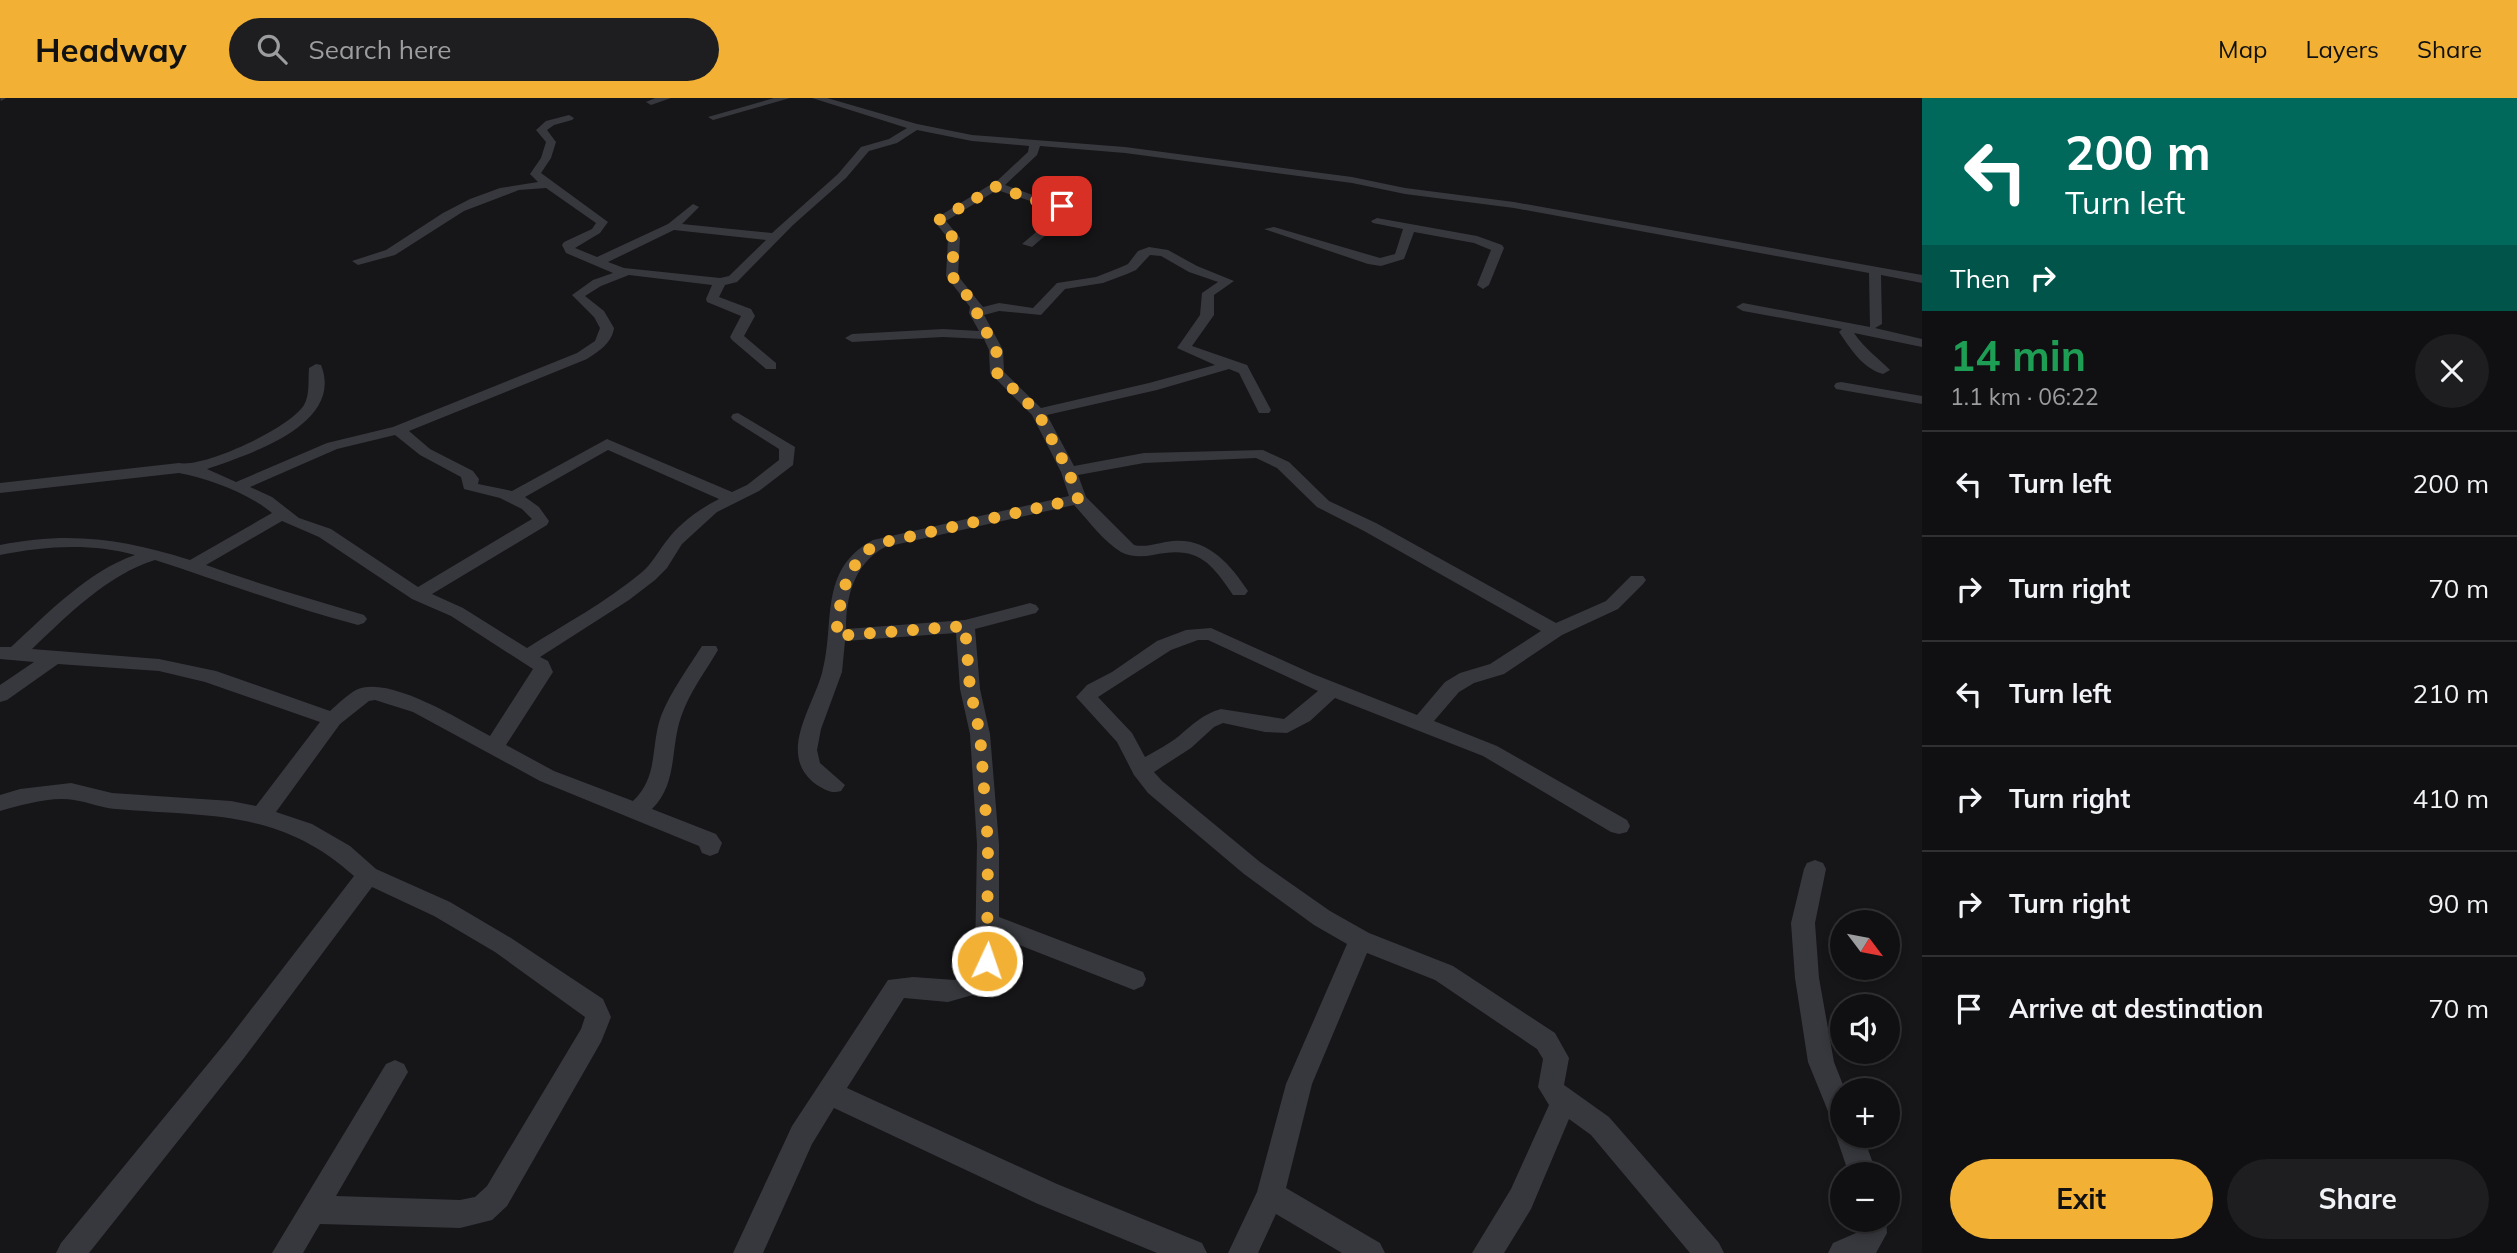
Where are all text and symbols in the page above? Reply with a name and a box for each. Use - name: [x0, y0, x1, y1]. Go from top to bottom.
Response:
- search box: [229, 18, 719, 81]
- text: Headway: [35, 29, 187, 70]
- icon: search: [253, 30, 291, 68]
- text: Search here: [309, 33, 451, 66]
- text: Map: [2218, 34, 2267, 64]
- text: Layers: [2305, 34, 2379, 64]
- text: Share: [2417, 34, 2482, 64]
- text: 200 m: [2065, 121, 2211, 182]
- icon: left: [1950, 126, 2041, 217]
- pin: [1032, 176, 1092, 236]
- text: Turn left: [2065, 182, 2185, 222]
- icon: arrive: [1043, 187, 1081, 225]
- icon: right: [2024, 259, 2062, 297]
- text: Then: [1950, 262, 2010, 295]
- text: 14 min: [1950, 329, 2086, 382]
- button: close: [2415, 334, 2489, 408]
- text: 1.1 km · 06:22: [1950, 382, 2099, 411]
- icon: left: [1950, 465, 1988, 503]
- text: Turn left: [2009, 467, 2111, 500]
- text: 200 m: [2413, 467, 2489, 500]
- icon: right: [1950, 570, 1988, 608]
- text: Turn right: [2009, 572, 2130, 605]
- text: 70 m: [2428, 572, 2489, 605]
- icon: left: [1950, 675, 1988, 713]
- text: Turn left: [2009, 677, 2111, 710]
- text: 210 m: [2413, 677, 2489, 710]
- icon: right: [1950, 780, 1988, 818]
- text: Turn right: [2009, 782, 2130, 815]
- text: 410 m: [2413, 782, 2489, 815]
- icon: right: [1950, 885, 1988, 923]
- text: Turn right: [2009, 887, 2130, 920]
- text: 90 m: [2428, 887, 2489, 920]
- north arrow: [1830, 910, 1900, 980]
- map controls: [1830, 910, 1900, 1232]
- position arrow: [950, 924, 1024, 998]
- icon: arrive: [1950, 990, 1988, 1028]
- text: Arrive at destination: [2009, 992, 2264, 1025]
- text: 70 m: [2428, 992, 2489, 1025]
- button: sound: [1830, 994, 1900, 1064]
- button: +: [1830, 1078, 1900, 1148]
- button: Exit: [1950, 1159, 2213, 1239]
- button: Share: [2227, 1159, 2489, 1239]
- button: −: [1830, 1162, 1900, 1232]

